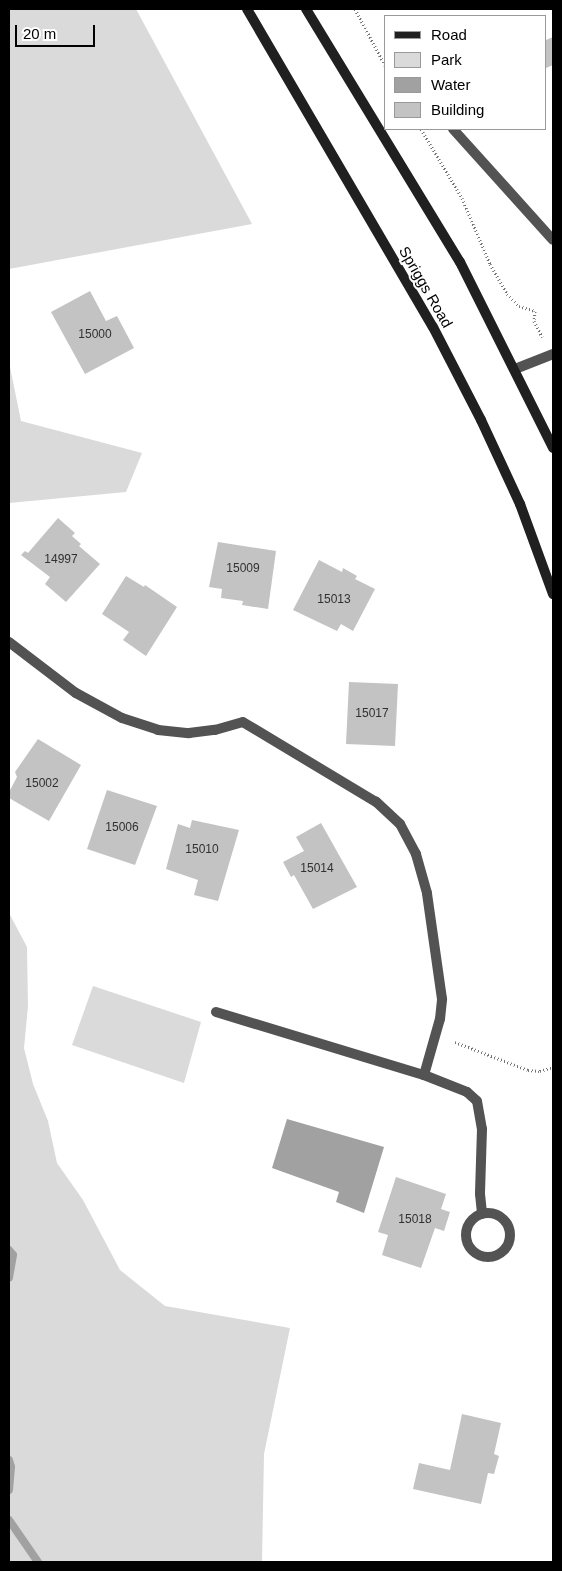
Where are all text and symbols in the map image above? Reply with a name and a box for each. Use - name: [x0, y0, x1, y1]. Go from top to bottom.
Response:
- scale bar: [18, 15, 98, 47]
- legend: [384, 15, 547, 130]
- text: 20 m: [23, 25, 56, 42]
- text: Road: [431, 26, 467, 43]
- text: Park: [431, 51, 462, 68]
- text: Water: [431, 76, 470, 93]
- text: Building: [431, 101, 484, 118]
- street label: Spriggs Road: [395, 243, 457, 331]
- house number: 15000: [78, 328, 112, 342]
- house number: 14997: [44, 553, 78, 567]
- house number: 15009: [226, 562, 260, 576]
- house number: 15013: [317, 593, 351, 607]
- house number: 15017: [355, 707, 389, 721]
- house number: 15002: [25, 777, 59, 791]
- house number: 15006: [105, 821, 139, 835]
- house number: 15010: [185, 843, 219, 857]
- house number: 15014: [300, 862, 334, 876]
- house number: 15018: [398, 1213, 432, 1227]

